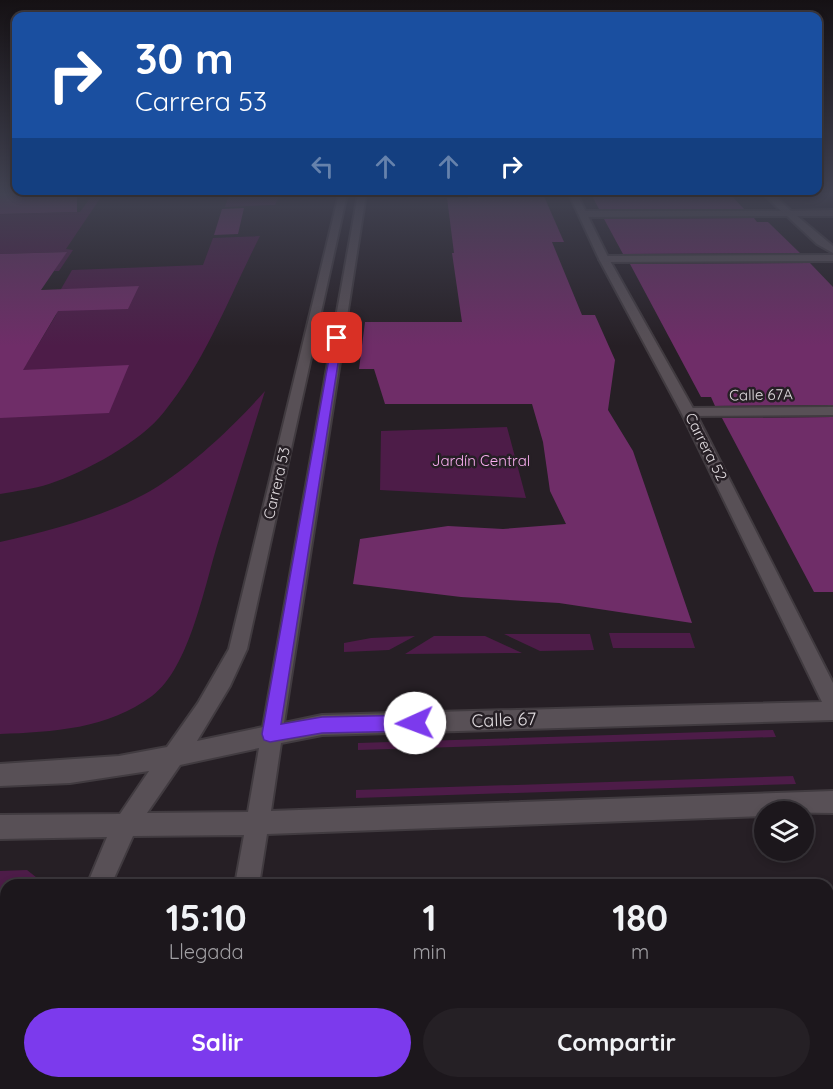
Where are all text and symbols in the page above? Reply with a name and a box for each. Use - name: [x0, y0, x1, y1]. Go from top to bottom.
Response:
- text: 30 m: [135, 32, 234, 85]
- icon: right: [36, 36, 114, 114]
- text: Carrera 53: [135, 84, 267, 118]
- icon: left: [306, 150, 339, 183]
- icon: ahead: [369, 150, 402, 183]
- icon: ahead: [432, 150, 465, 183]
- icon: right: [495, 150, 528, 183]
- pin: [311, 312, 362, 363]
- icon: arrive: [320, 321, 353, 354]
- street label: Calle 67A: [729, 384, 793, 405]
- street label: Carrera 52: [681, 410, 732, 484]
- street label: Carrera 53: [259, 445, 294, 521]
- park label: Jardín Central: [432, 451, 530, 470]
- position arrow: [383, 691, 447, 755]
- street label: Calle 67: [471, 707, 537, 732]
- map controls: [754, 801, 814, 861]
- button: layers: [754, 801, 814, 861]
- text: 15:10: [166, 895, 247, 940]
- text: 1: [422, 895, 436, 940]
- text: 180: [612, 895, 668, 940]
- text: Llegada: [169, 939, 244, 964]
- text: min: [412, 939, 446, 964]
- text: m: [631, 939, 649, 964]
- button: Salir: [24, 1008, 411, 1077]
- button: Compartir: [423, 1008, 810, 1077]

